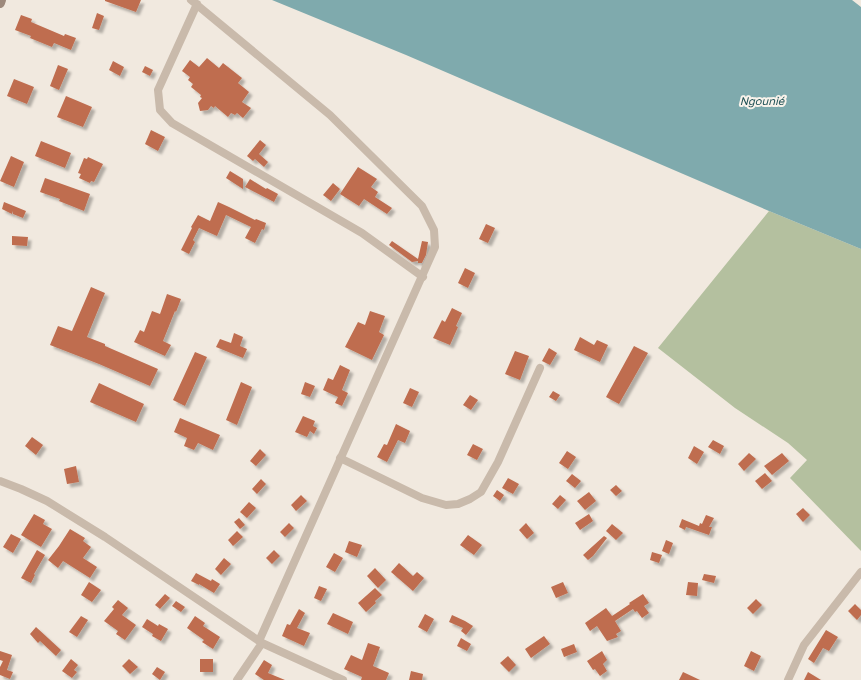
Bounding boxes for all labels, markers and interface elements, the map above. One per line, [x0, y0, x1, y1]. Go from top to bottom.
water label: Ngounié [740, 94, 786, 108]

